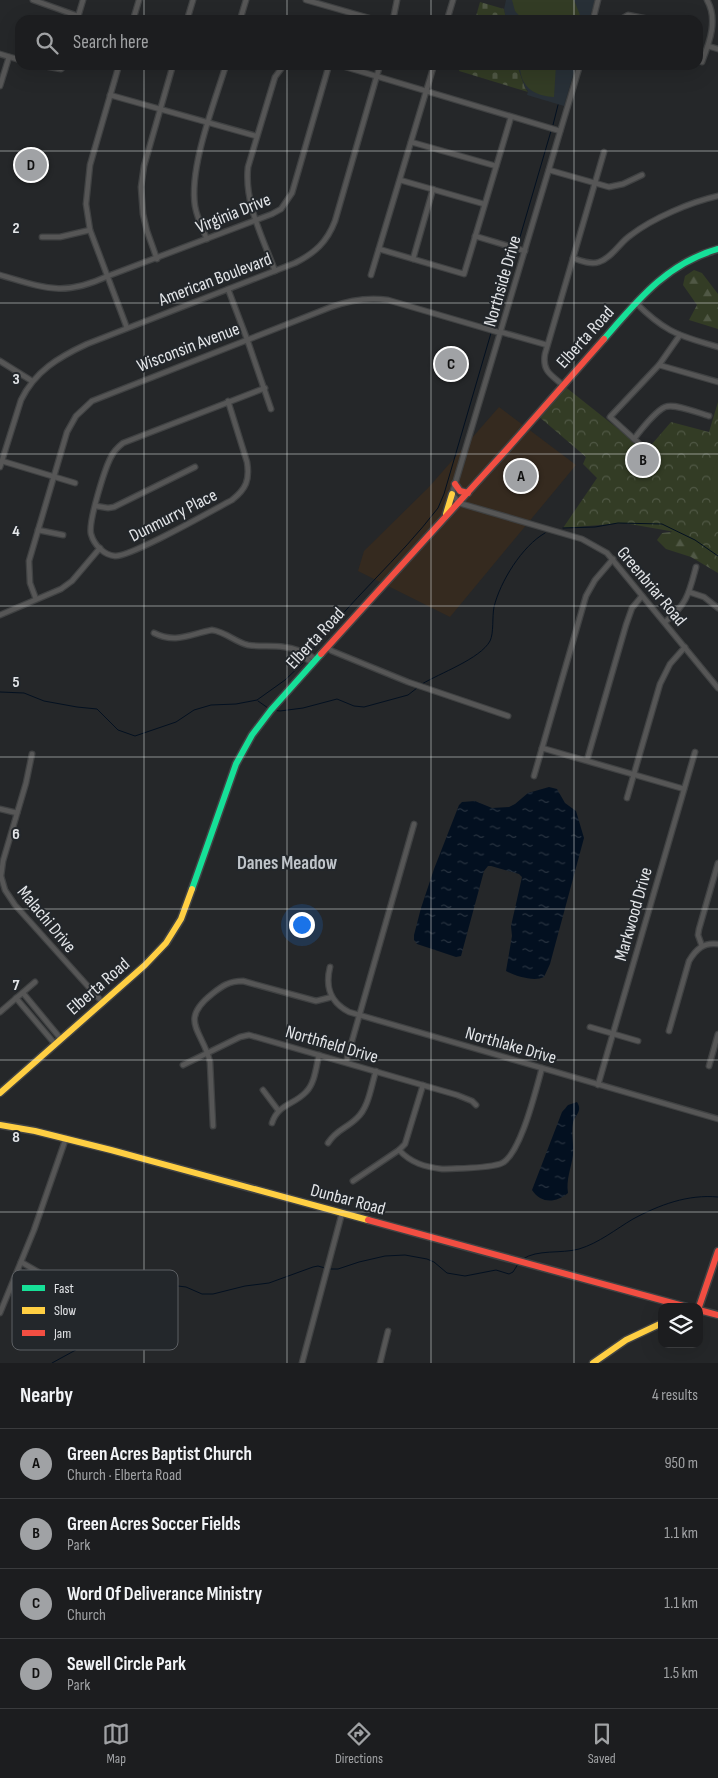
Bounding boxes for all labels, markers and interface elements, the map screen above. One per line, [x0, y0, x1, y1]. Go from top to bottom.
search box [15, 15, 703, 70]
icon: search [33, 29, 61, 57]
text: Search here [73, 31, 149, 54]
pin: D [15, 146, 47, 184]
street label: Virginia Drive [193, 189, 274, 238]
text: 2 [12, 219, 20, 238]
street label: Northside Drive [479, 233, 526, 329]
street label: American Boulevard [155, 248, 275, 311]
street label: Elberta Road [552, 302, 619, 373]
street label: Wisconsin Avenue [134, 318, 242, 377]
pin: C [435, 345, 467, 383]
text: 3 [12, 370, 20, 389]
pin: B [627, 441, 659, 479]
pin: A [505, 457, 537, 495]
street label: Dunmurry Place [126, 484, 221, 547]
text: 4 [12, 522, 20, 541]
street label: Greenbriar Road [612, 542, 691, 630]
street label: Elberta Road [282, 603, 349, 673]
text: 5 [12, 673, 20, 692]
text: 6 [12, 825, 20, 844]
district label: Danes Meadow [237, 852, 338, 875]
street label: Markwood Drive [610, 865, 657, 963]
street label: Malachi Drive [13, 882, 81, 957]
your location [289, 912, 315, 938]
street label: Elberta Road [63, 954, 134, 1019]
text: 7 [13, 976, 20, 995]
street label: Northfield Drive [283, 1021, 381, 1068]
street label: Northlake Drive [463, 1022, 559, 1068]
text: 8 [12, 1128, 20, 1147]
street label: Dunbar Road [308, 1179, 388, 1220]
legend [12, 1270, 178, 1350]
text: Fast [54, 1280, 74, 1297]
text: Slow [54, 1302, 76, 1319]
map controls [658, 1303, 703, 1348]
button: layers [658, 1303, 703, 1348]
text: Jam [53, 1325, 71, 1342]
text: Nearby [20, 1383, 73, 1408]
text: 4 results [652, 1386, 698, 1405]
text: Green Acres Baptist Church [67, 1443, 252, 1466]
text: A [32, 1454, 40, 1473]
text: 950 m [665, 1454, 698, 1473]
text: Church · Elberta Road [67, 1466, 182, 1485]
text: Green Acres Soccer Fields [67, 1513, 241, 1536]
text: B [32, 1524, 40, 1543]
text: 1.1 km [664, 1524, 698, 1543]
text: Park [67, 1536, 90, 1555]
text: Word Of Deliverance Ministry [67, 1583, 262, 1606]
text: C [32, 1594, 40, 1613]
text: 1.1 km [664, 1594, 698, 1613]
text: Church [67, 1606, 106, 1625]
text: Sewell Circle Park [67, 1653, 186, 1676]
text: D [32, 1664, 40, 1683]
text: 1.5 km [664, 1664, 698, 1683]
text: Park [67, 1676, 90, 1695]
tab: Map [102, 1720, 130, 1767]
tab: Directions [335, 1720, 383, 1767]
tab: Saved [588, 1720, 616, 1767]

